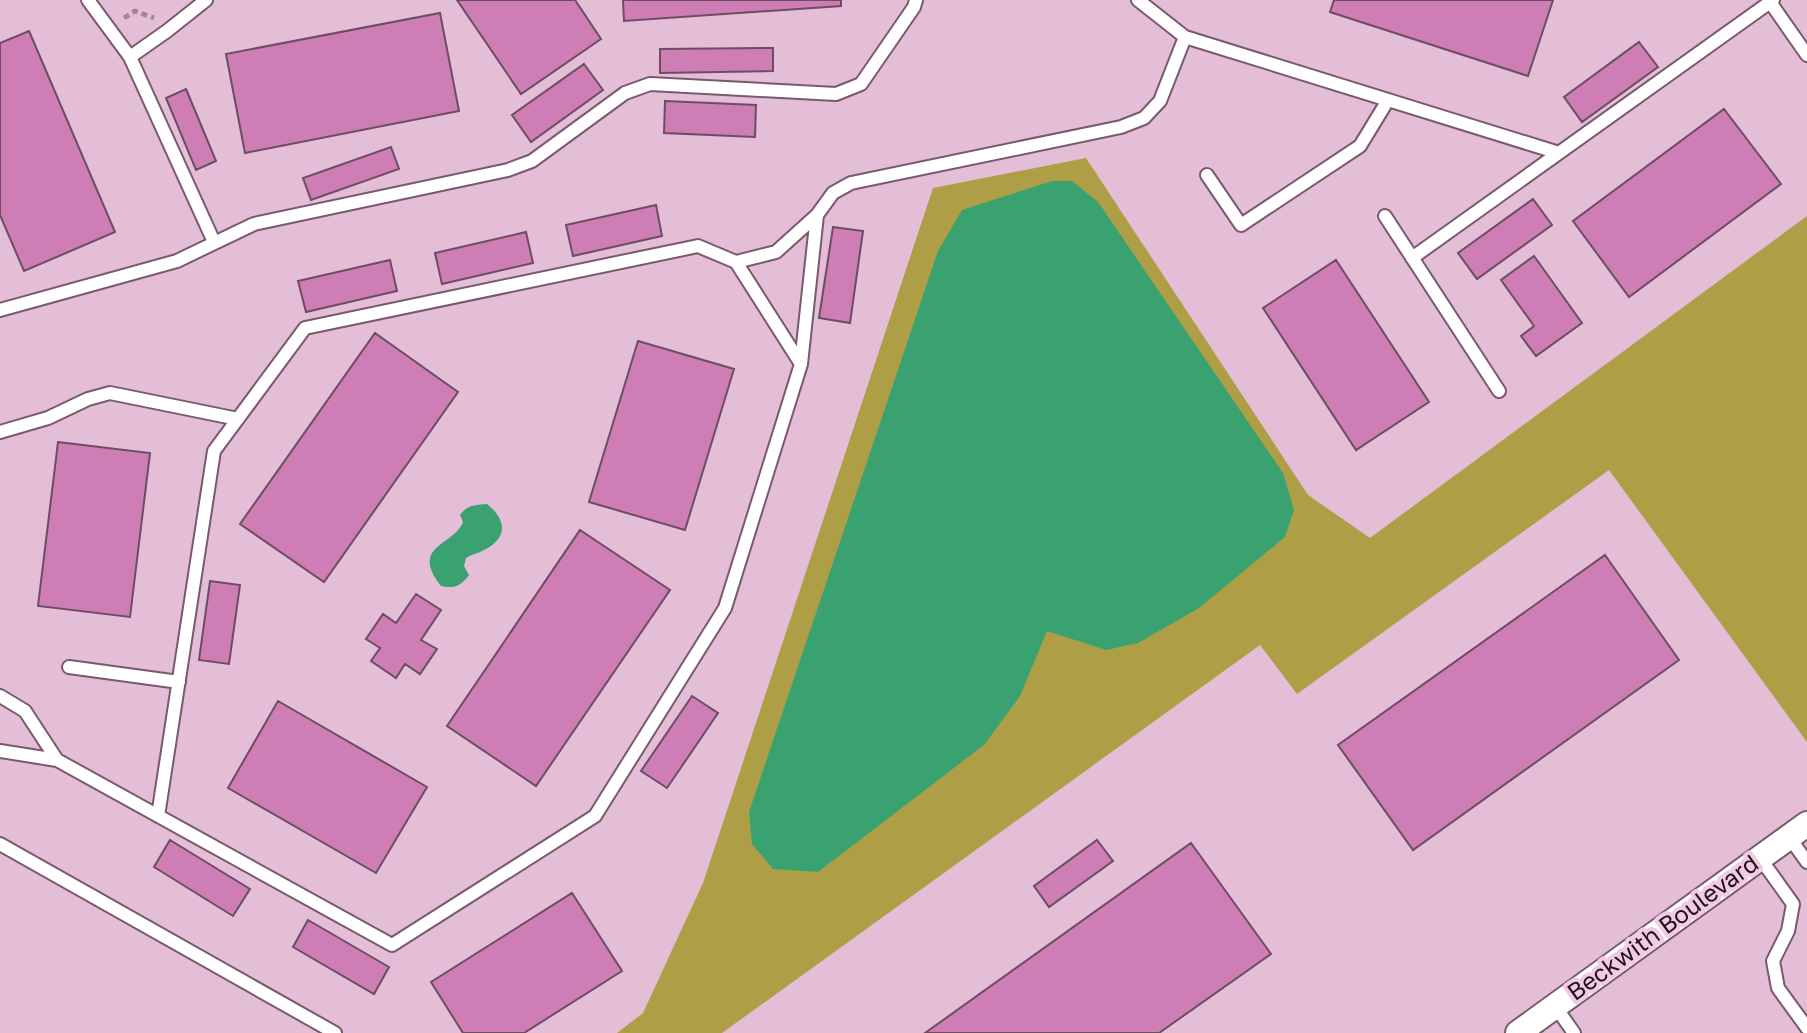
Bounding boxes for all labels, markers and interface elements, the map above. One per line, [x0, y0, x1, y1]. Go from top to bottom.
street label: Beckwith Boulevard [1561, 848, 1763, 1006]

